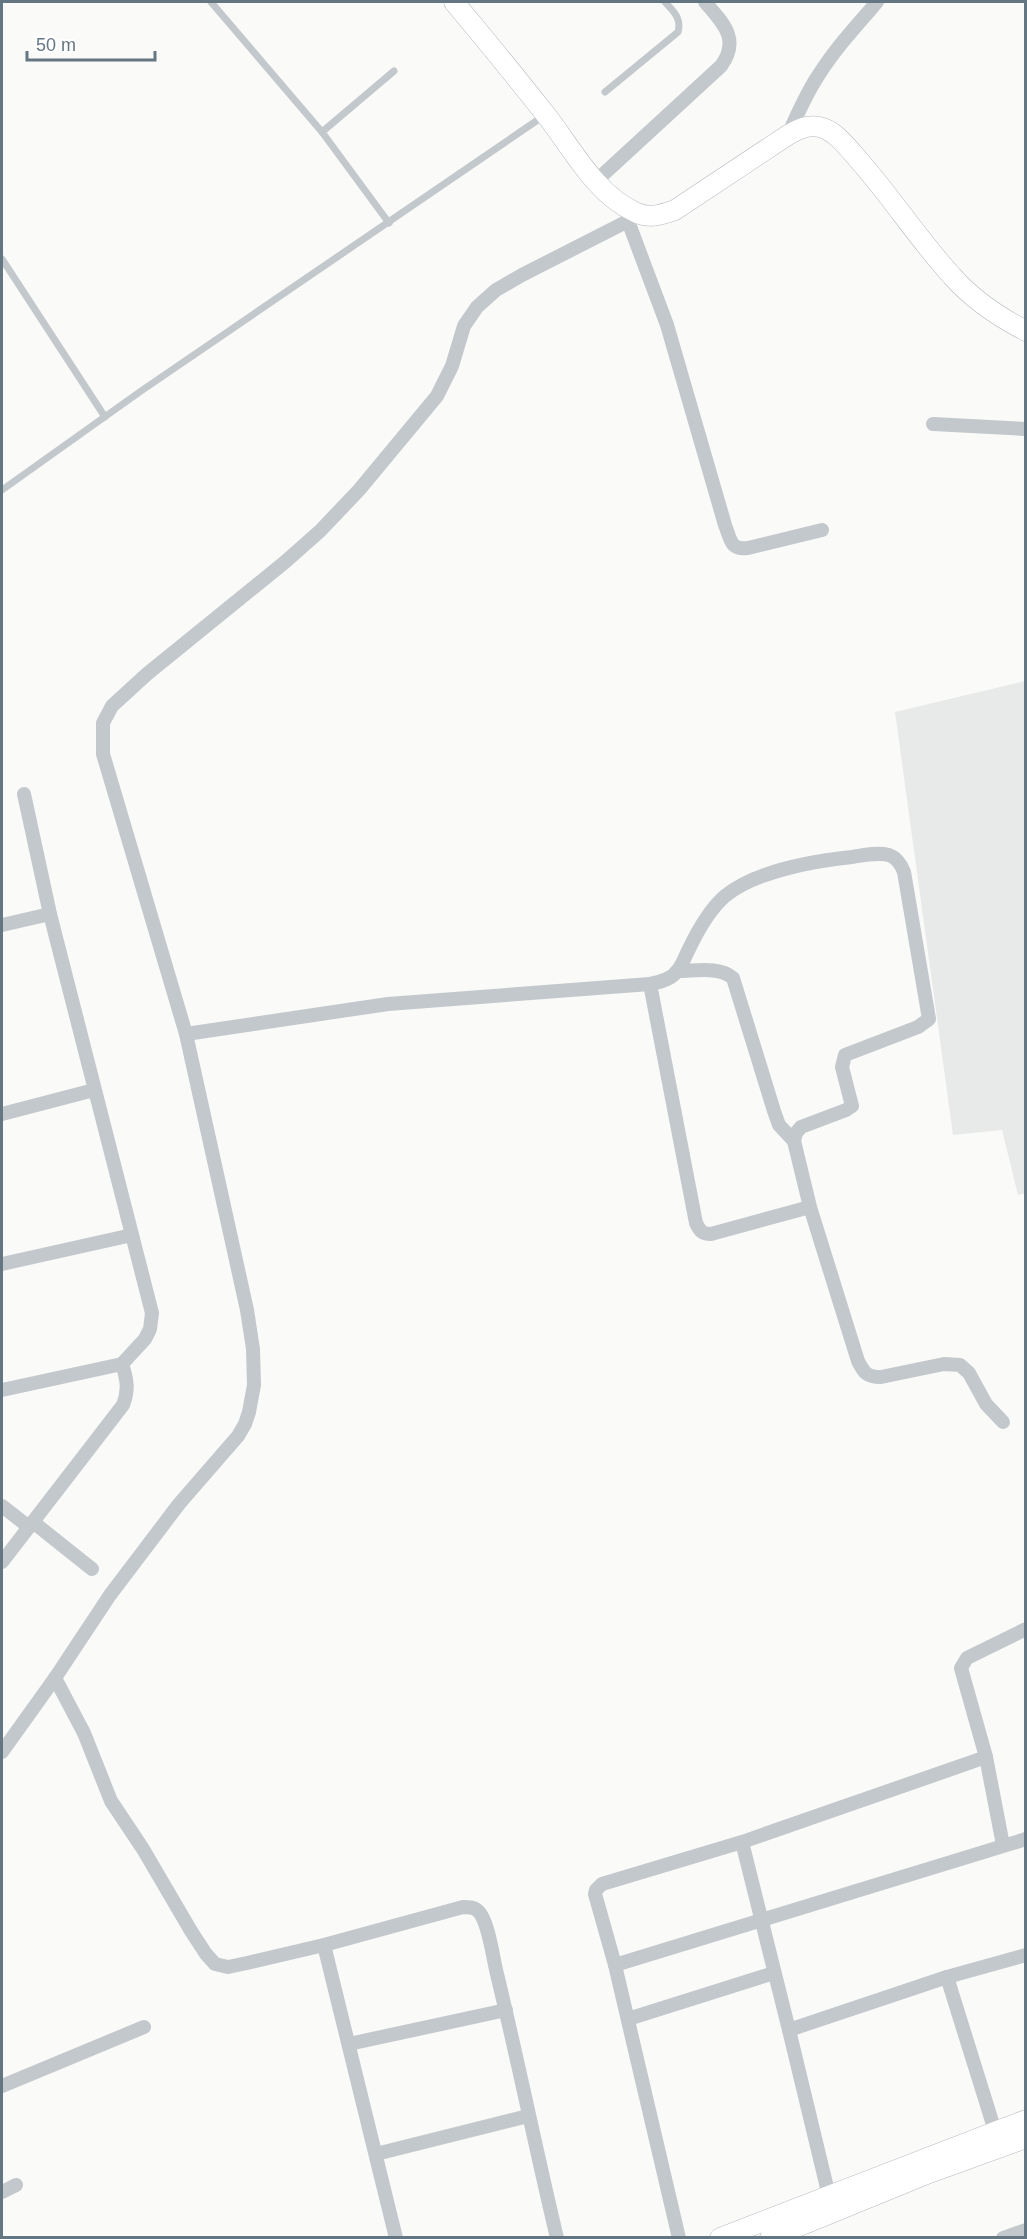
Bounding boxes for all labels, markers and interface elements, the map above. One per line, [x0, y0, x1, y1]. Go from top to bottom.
scale bar [27, 24, 154, 62]
text: 50 m [36, 35, 76, 55]

